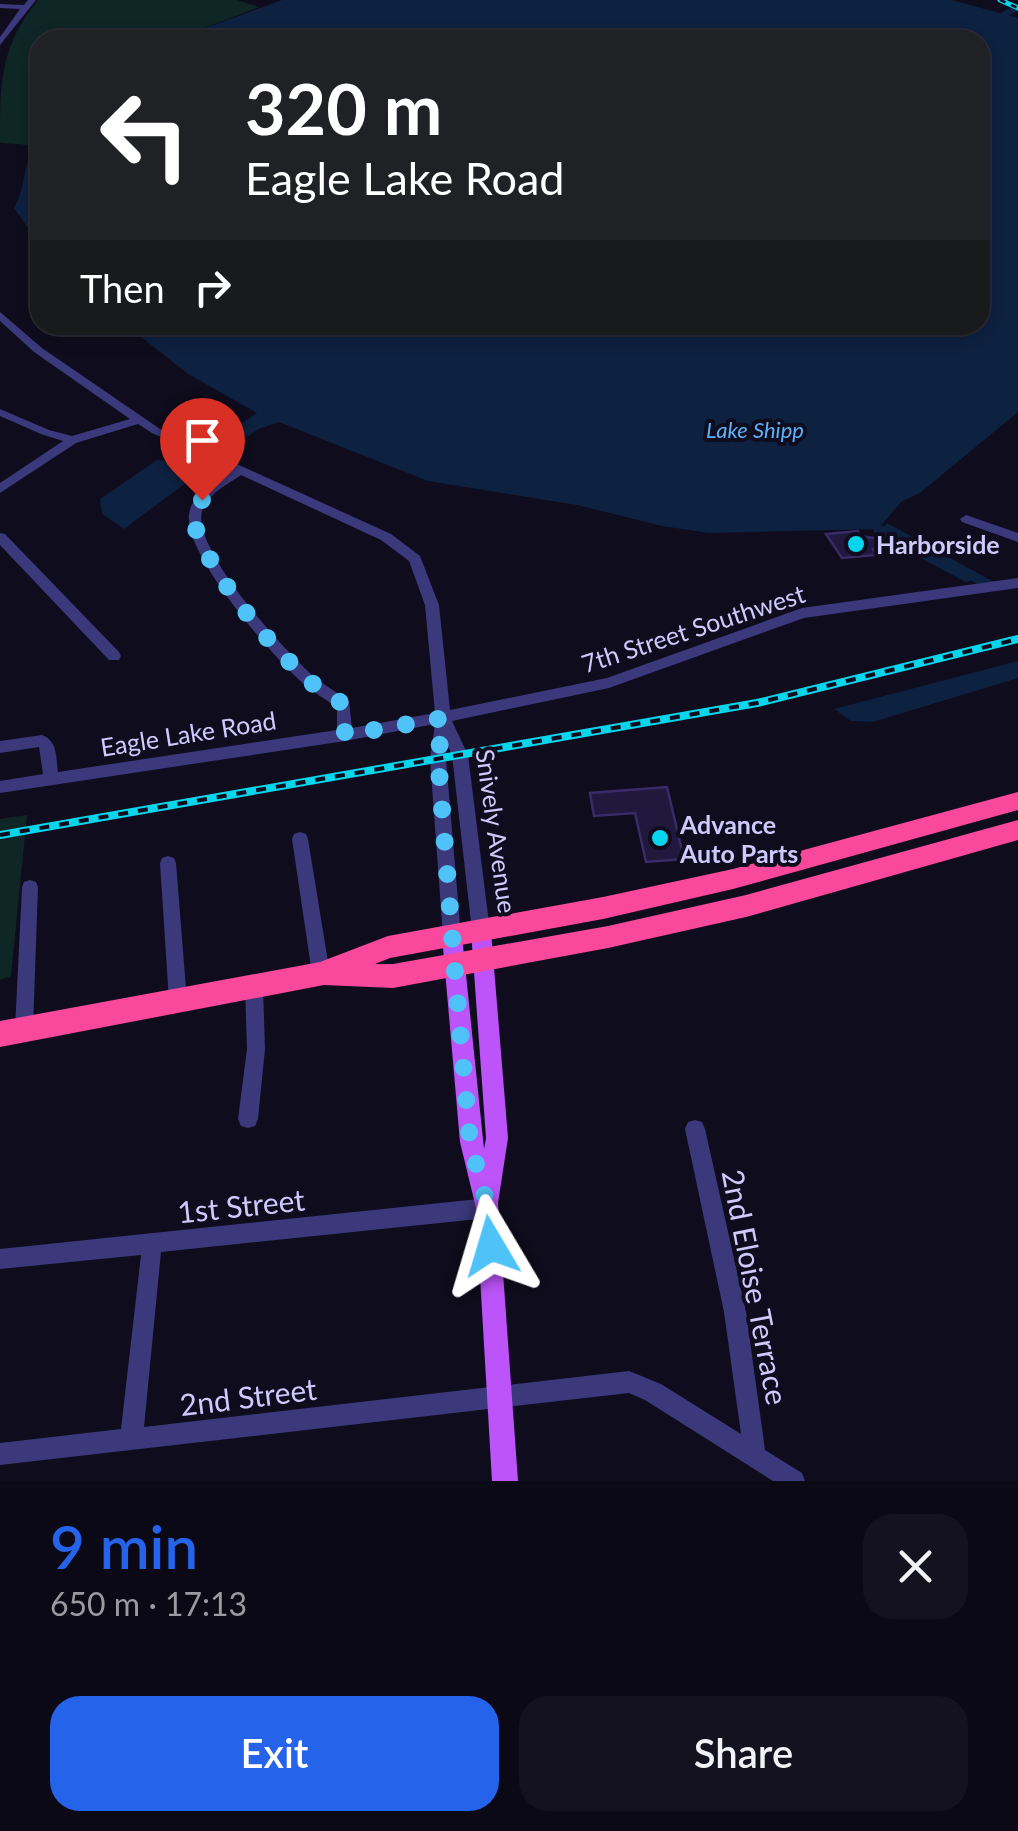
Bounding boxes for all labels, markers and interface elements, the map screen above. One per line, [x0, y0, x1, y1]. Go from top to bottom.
text: 320 m [245, 66, 442, 150]
icon: left [80, 70, 210, 200]
text: Eagle Lake Road [245, 151, 565, 205]
icon: right [185, 260, 240, 315]
text: Then [80, 265, 165, 311]
pin [160, 398, 245, 501]
icon: arrive [175, 413, 230, 468]
water label: Lake Shipp [706, 416, 804, 443]
place label: Harborside [876, 529, 1000, 559]
marker: Harborside [845, 533, 867, 555]
street label: 7th Street Southwest [578, 578, 808, 678]
street label: Eagle Lake Road [98, 704, 278, 762]
street label: Snively Avenue [471, 747, 523, 915]
place label: Advance Auto Parts [679, 809, 798, 868]
marker: Advance Auto Parts [649, 827, 671, 849]
street label: 2nd Eloise Terrace [716, 1166, 796, 1408]
street label: 1st Street [176, 1180, 307, 1230]
position arrow [439, 1194, 543, 1298]
street label: 2nd Street [178, 1370, 319, 1422]
text: 9 min [50, 1510, 198, 1582]
button: close [863, 1514, 968, 1619]
text: 650 m · 17:13 [50, 1584, 247, 1623]
button: Exit [50, 1696, 499, 1811]
button: Share [519, 1696, 968, 1811]

